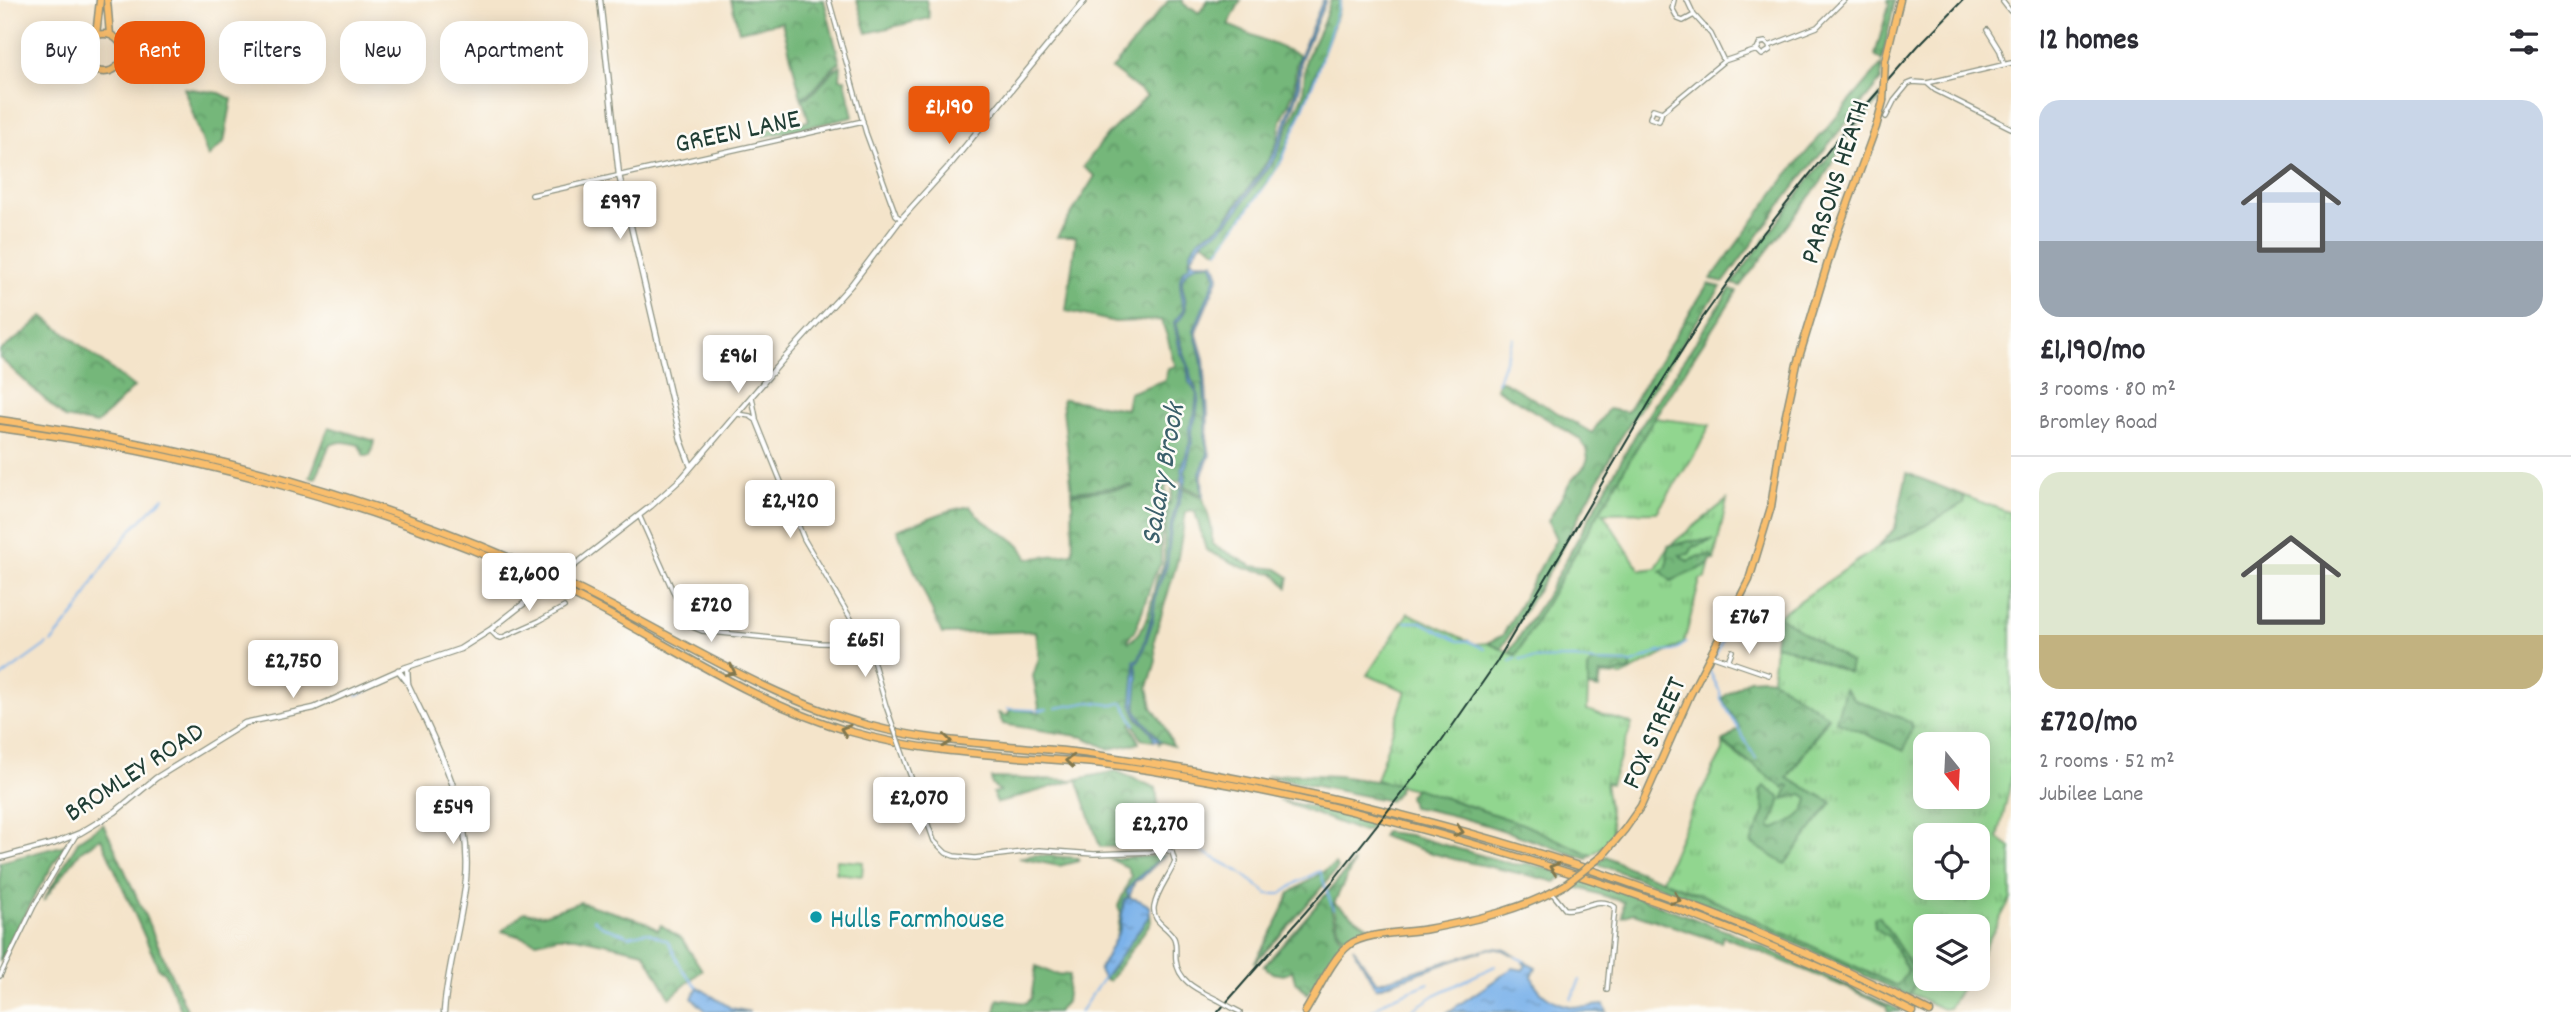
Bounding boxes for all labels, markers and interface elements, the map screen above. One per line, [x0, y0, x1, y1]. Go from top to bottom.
chip: Buy [21, 21, 100, 84]
chip: Rent [114, 21, 205, 84]
chip: Filters [219, 21, 326, 84]
chip: New [340, 21, 426, 84]
chip: Apartment [440, 21, 588, 84]
text: 12 homes [2039, 21, 2139, 64]
icon: filters [2505, 23, 2543, 61]
pin: £1,190 [892, 86, 1006, 146]
text: £1,190 [924, 92, 974, 125]
street label: PARSONS HEATH [1792, 95, 1883, 270]
street label: GREEN LANE [672, 101, 804, 167]
icon: home [2228, 145, 2354, 271]
pin: £997 [579, 182, 661, 241]
text: £997 [599, 187, 641, 220]
text: £1,190/mo [2039, 331, 2145, 374]
pin: £961 [697, 336, 779, 395]
text: £961 [719, 341, 757, 374]
text: 3 rooms · 80 m² [2039, 374, 2176, 407]
water label: Salary Brook [1132, 398, 1199, 549]
text: Bromley Road [2039, 407, 2158, 440]
pin: £2,420 [733, 480, 847, 540]
text: £2,420 [761, 486, 819, 519]
icon: home [2228, 517, 2354, 643]
pin: £2,600 [472, 554, 586, 613]
text: £2,600 [498, 559, 560, 592]
pin: £720 [670, 584, 752, 644]
text: £720 [690, 590, 732, 623]
pin: £767 [1708, 596, 1790, 656]
text: £767 [1729, 602, 1769, 635]
pin: £651 [824, 620, 906, 679]
text: £651 [846, 625, 884, 658]
pin: £2,750 [236, 640, 350, 700]
text: £2,750 [264, 646, 322, 679]
one-way arrow [724, 663, 736, 677]
street label: FOX STREET [1614, 672, 1699, 796]
text: £720/mo [2039, 703, 2137, 746]
street label: BROMLEY ROAD [58, 714, 214, 834]
one-way arrow [840, 724, 852, 738]
north arrow [1913, 732, 1990, 808]
map controls [1913, 732, 1990, 991]
one-way arrow [941, 733, 953, 748]
text: 2 rooms · 52 m² [2039, 746, 2175, 779]
one-way arrow [1064, 754, 1075, 769]
pin: £2,070 [862, 778, 976, 837]
text: Jubilee Lane [2039, 779, 2143, 812]
text: £2,070 [889, 783, 949, 816]
pin: £549 [412, 786, 494, 846]
text: £549 [432, 792, 474, 825]
pin: £2,270 [1103, 804, 1217, 863]
text: £2,270 [1131, 809, 1189, 842]
one-way arrow [1453, 822, 1465, 837]
button: locate [1913, 823, 1990, 900]
one-way arrow [1549, 862, 1561, 876]
one-way arrow [1670, 891, 1682, 905]
place label: Hulls Farmhouse [830, 902, 1005, 942]
marker: Hulls Farmhouse [808, 909, 824, 925]
button: layers [1913, 914, 1990, 991]

